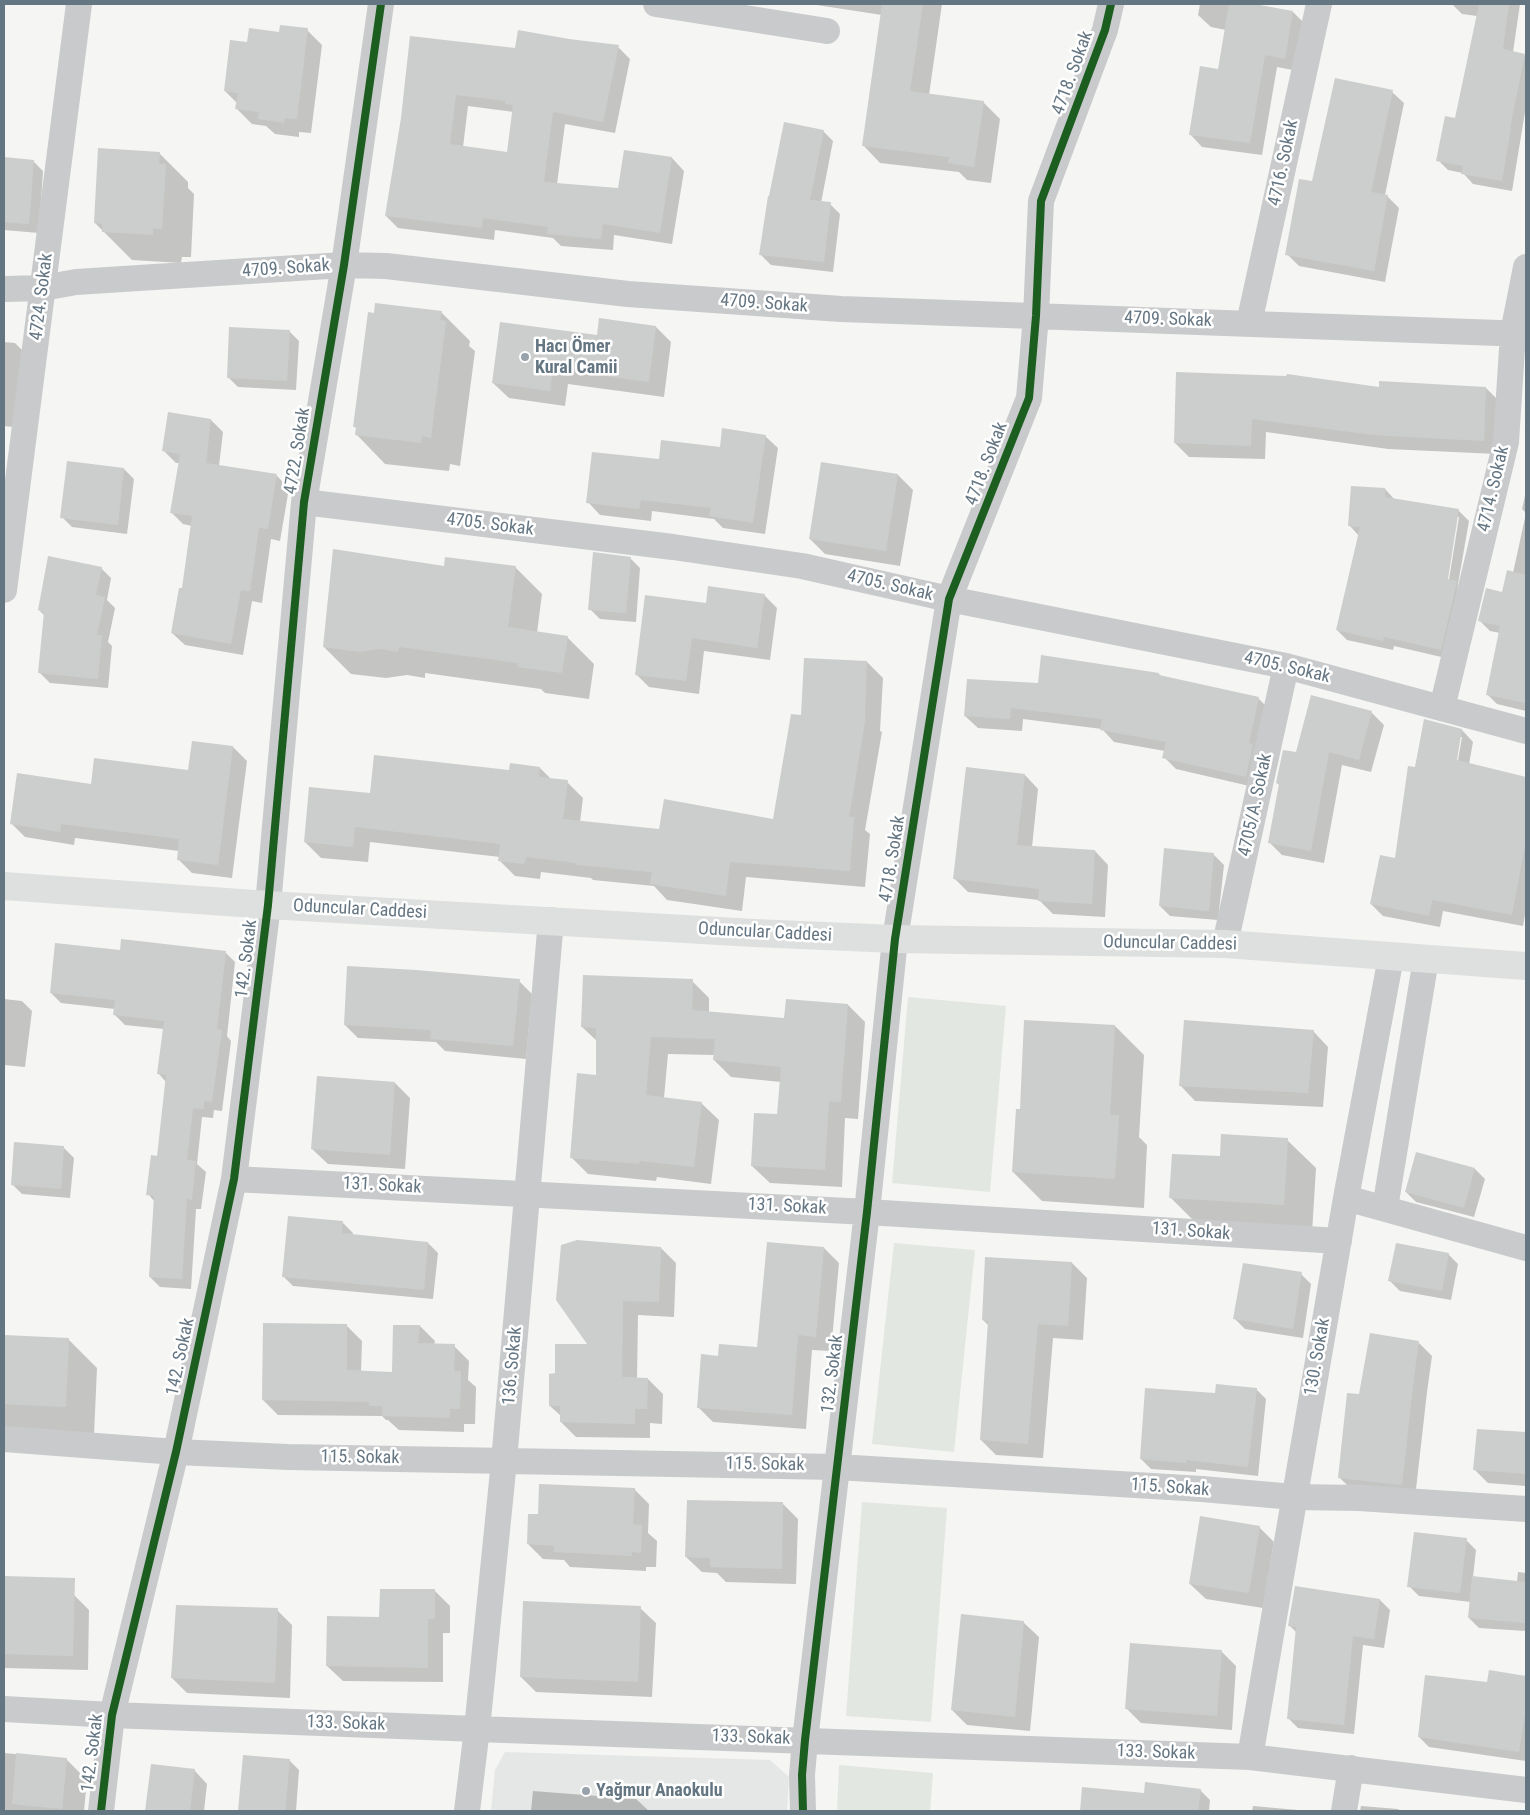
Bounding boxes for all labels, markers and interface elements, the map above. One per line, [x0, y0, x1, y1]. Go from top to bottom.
street label: 4718. Sokak [1048, 28, 1098, 118]
street label: 4716. Sokak [1264, 118, 1304, 208]
street label: 4724. Sokak [26, 252, 58, 342]
street label: 4709. Sokak [242, 255, 330, 283]
street label: 4709. Sokak [720, 290, 808, 318]
street label: 4709. Sokak [1124, 308, 1212, 332]
place label: Hacı Ömer Kural Camii [535, 336, 618, 378]
marker: Hacı Ömer Kural Camii [519, 351, 531, 363]
street label: 4722. Sokak [280, 406, 316, 496]
street label: 4718. Sokak [961, 419, 1013, 509]
street label: 4714. Sokak [1474, 444, 1514, 534]
street label: 4705. Sokak [445, 509, 535, 541]
street label: 4705. Sokak [845, 566, 935, 606]
street label: 4705. Sokak [1242, 648, 1332, 688]
street label: 4705/A. Sokak [1235, 752, 1277, 858]
street label: 4718. Sokak [875, 814, 911, 904]
street label: Oduncular Caddesi [293, 896, 427, 924]
street label: 142. Sokak [231, 919, 263, 999]
street label: Oduncular Caddesi [698, 919, 832, 947]
street label: Oduncular Caddesi [1103, 932, 1237, 956]
street label: 131. Sokak [342, 1173, 422, 1199]
street label: 131. Sokak [747, 1194, 827, 1220]
street label: 131. Sokak [1151, 1218, 1231, 1246]
street label: 142. Sokak [162, 1316, 200, 1398]
street label: 130. Sokak [1301, 1316, 1335, 1398]
street label: 136. Sokak [499, 1326, 527, 1406]
street label: 132. Sokak [817, 1334, 849, 1414]
street label: 115. Sokak [320, 1447, 400, 1469]
street label: 115. Sokak [725, 1454, 805, 1476]
street label: 115. Sokak [1130, 1474, 1210, 1502]
street label: 133. Sokak [306, 1712, 386, 1736]
street label: 142. Sokak [77, 1713, 109, 1793]
street label: 133. Sokak [711, 1726, 791, 1750]
street label: 133. Sokak [1116, 1741, 1196, 1765]
place label: Yağmur Anaokulu [596, 1780, 723, 1802]
marker: Yağmur Anaokulu [580, 1785, 592, 1797]

